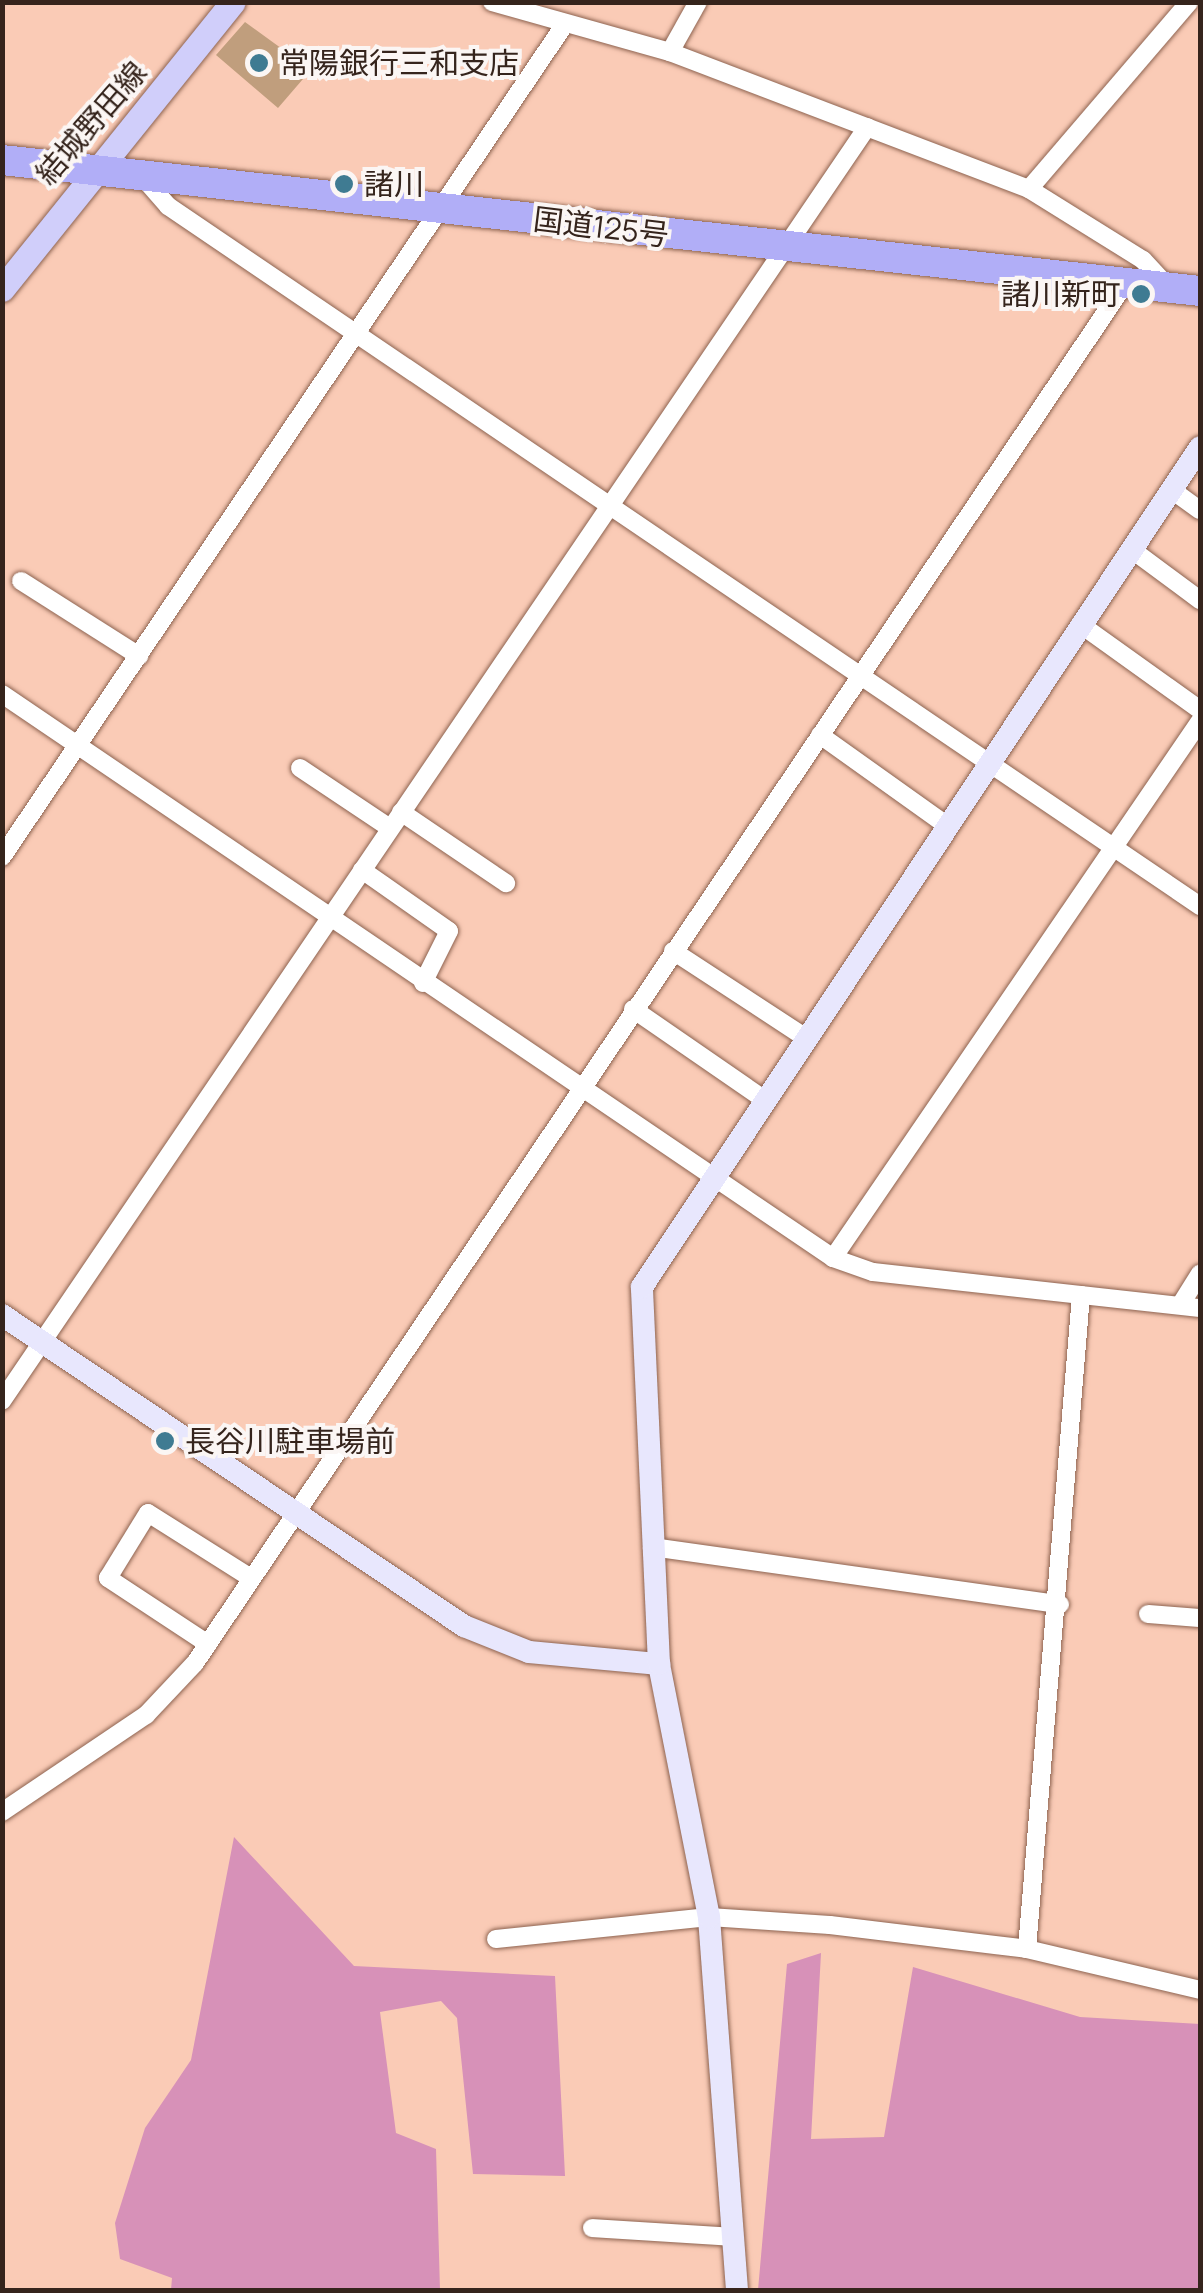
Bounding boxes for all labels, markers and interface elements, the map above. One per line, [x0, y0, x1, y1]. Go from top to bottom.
place label: 常陽銀行三和支店 [279, 45, 519, 81]
marker: 常陽銀行三和支店 [248, 52, 270, 74]
street label: 結城野田線 [28, 55, 154, 191]
place label: 諸川 [364, 166, 424, 202]
marker: 諸川 [333, 173, 355, 195]
street label: 国道125号 [531, 201, 671, 253]
place label: 諸川新町 [1001, 276, 1121, 312]
marker: 諸川新町 [1130, 283, 1152, 305]
place label: 長谷川駐車場前 [185, 1423, 395, 1459]
marker: 長谷川駐車場前 [154, 1430, 176, 1452]

